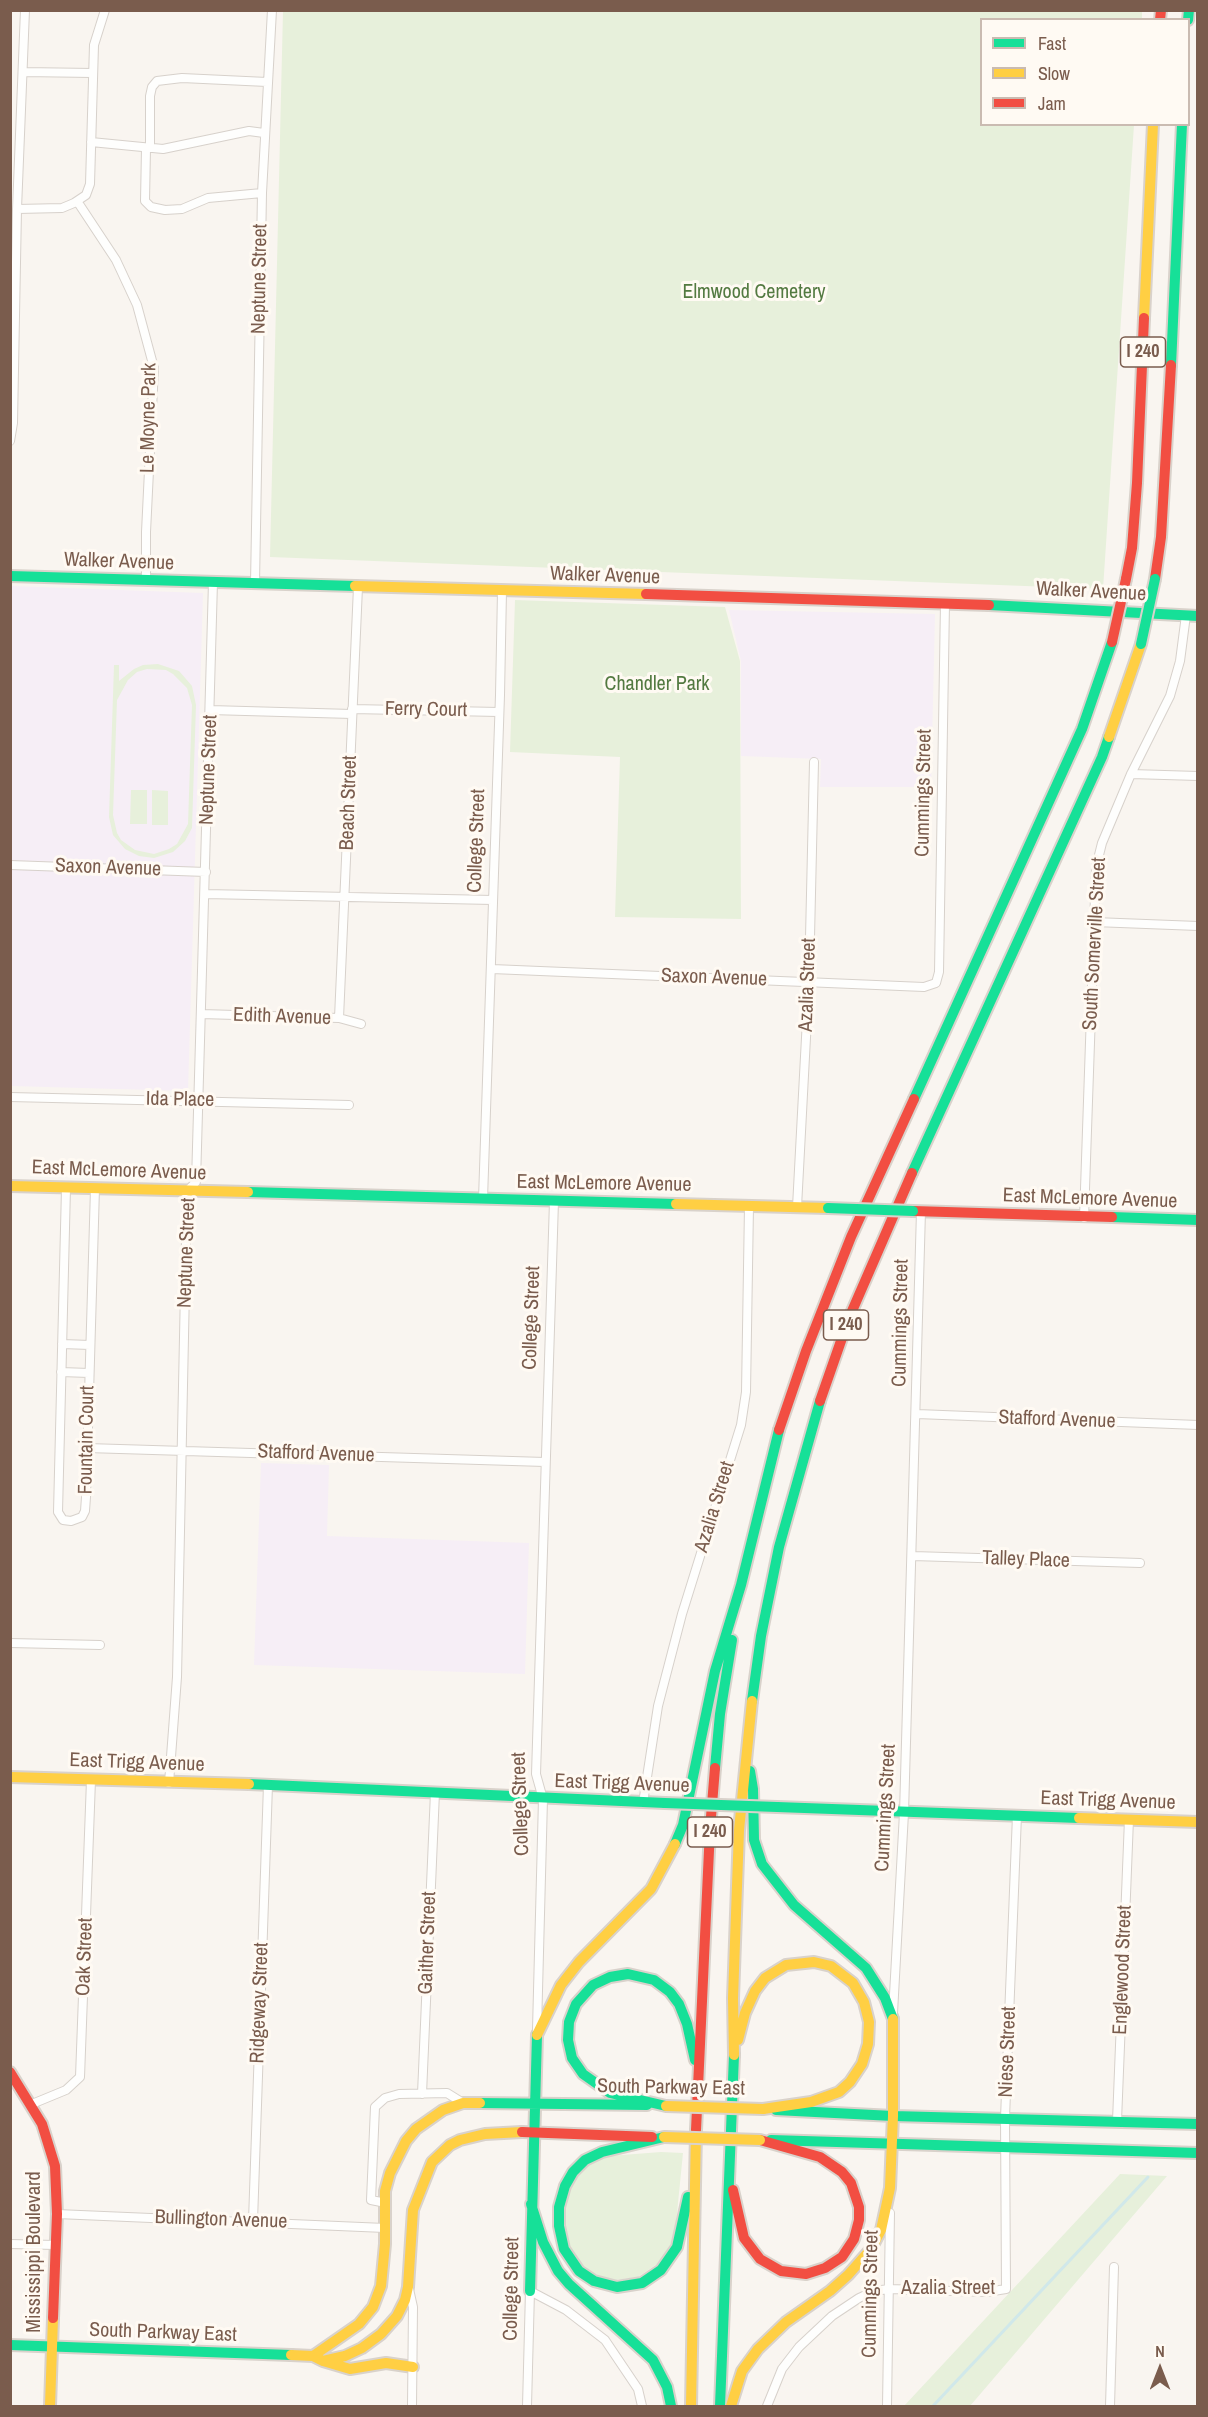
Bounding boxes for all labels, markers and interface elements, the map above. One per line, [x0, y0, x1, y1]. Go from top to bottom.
legend [980, 18, 1190, 126]
text: Fast [1038, 31, 1066, 56]
text: Slow [1038, 61, 1070, 86]
text: Jam [1038, 91, 1066, 116]
street label: Neptune Street [247, 224, 273, 334]
park label: Elmwood Cemetery [682, 281, 826, 305]
road number: I 240 [1120, 337, 1166, 367]
street label: Le Moyne Park [136, 363, 162, 473]
street label: Walker Avenue [63, 548, 175, 576]
street label: Walker Avenue [549, 562, 661, 590]
street label: Walker Avenue [1035, 577, 1147, 607]
park label: Chandler Park [605, 673, 709, 697]
street label: Ferry Court [385, 697, 467, 723]
street label: Neptune Street [195, 714, 223, 826]
street label: Cummings Street [911, 729, 937, 857]
street label: Beach Street [335, 755, 363, 851]
street label: College Street [463, 789, 491, 893]
street label: Saxon Avenue [54, 854, 162, 882]
street label: South Somerville Street [1078, 857, 1112, 1031]
street label: Azalia Street [794, 938, 822, 1032]
street label: Saxon Avenue [660, 964, 768, 992]
street label: Edith Avenue [233, 1003, 331, 1031]
street label: Ida Place [146, 1087, 214, 1113]
street label: East McLemore Avenue [31, 1156, 207, 1186]
street label: East McLemore Avenue [516, 1170, 692, 1198]
street label: East McLemore Avenue [1002, 1184, 1178, 1214]
street label: Neptune Street [173, 1197, 201, 1309]
street label: Cummings Street [888, 1259, 914, 1387]
street label: College Street [518, 1266, 546, 1370]
road number: I 240 [824, 1310, 868, 1340]
street label: Fountain Court [74, 1385, 100, 1495]
street label: Stafford Avenue [998, 1406, 1116, 1434]
street label: Stafford Avenue [257, 1440, 375, 1468]
street label: Azalia Street [690, 1459, 740, 1555]
street label: Talley Place [982, 1546, 1070, 1574]
street label: Cummings Street [871, 1744, 901, 1872]
street label: East Trigg Avenue [69, 1749, 205, 1777]
street label: College Street [507, 1752, 535, 1856]
street label: East Trigg Avenue [554, 1770, 690, 1798]
street label: East Trigg Avenue [1040, 1787, 1176, 1815]
road number: I 240 [688, 1817, 732, 1847]
street label: Gaither Street [414, 1891, 442, 1995]
street label: Englewood Street [1109, 1905, 1137, 2035]
street label: Oak Street [72, 1917, 98, 1997]
street label: Ridgeway Street [246, 1942, 274, 2064]
street label: Niese Street [994, 2006, 1022, 2098]
street label: South Parkway East [597, 2075, 745, 2101]
street label: Mississippi Boulevard [23, 2171, 47, 2333]
street label: Bullington Avenue [154, 2206, 288, 2234]
street label: Cummings Street [858, 2230, 884, 2358]
street label: College Street [499, 2237, 525, 2341]
street label: Azalia Street [901, 2277, 995, 2301]
street label: South Parkway East [89, 2318, 237, 2348]
north arrow [1130, 2339, 1190, 2399]
text: N [1155, 2340, 1165, 2362]

